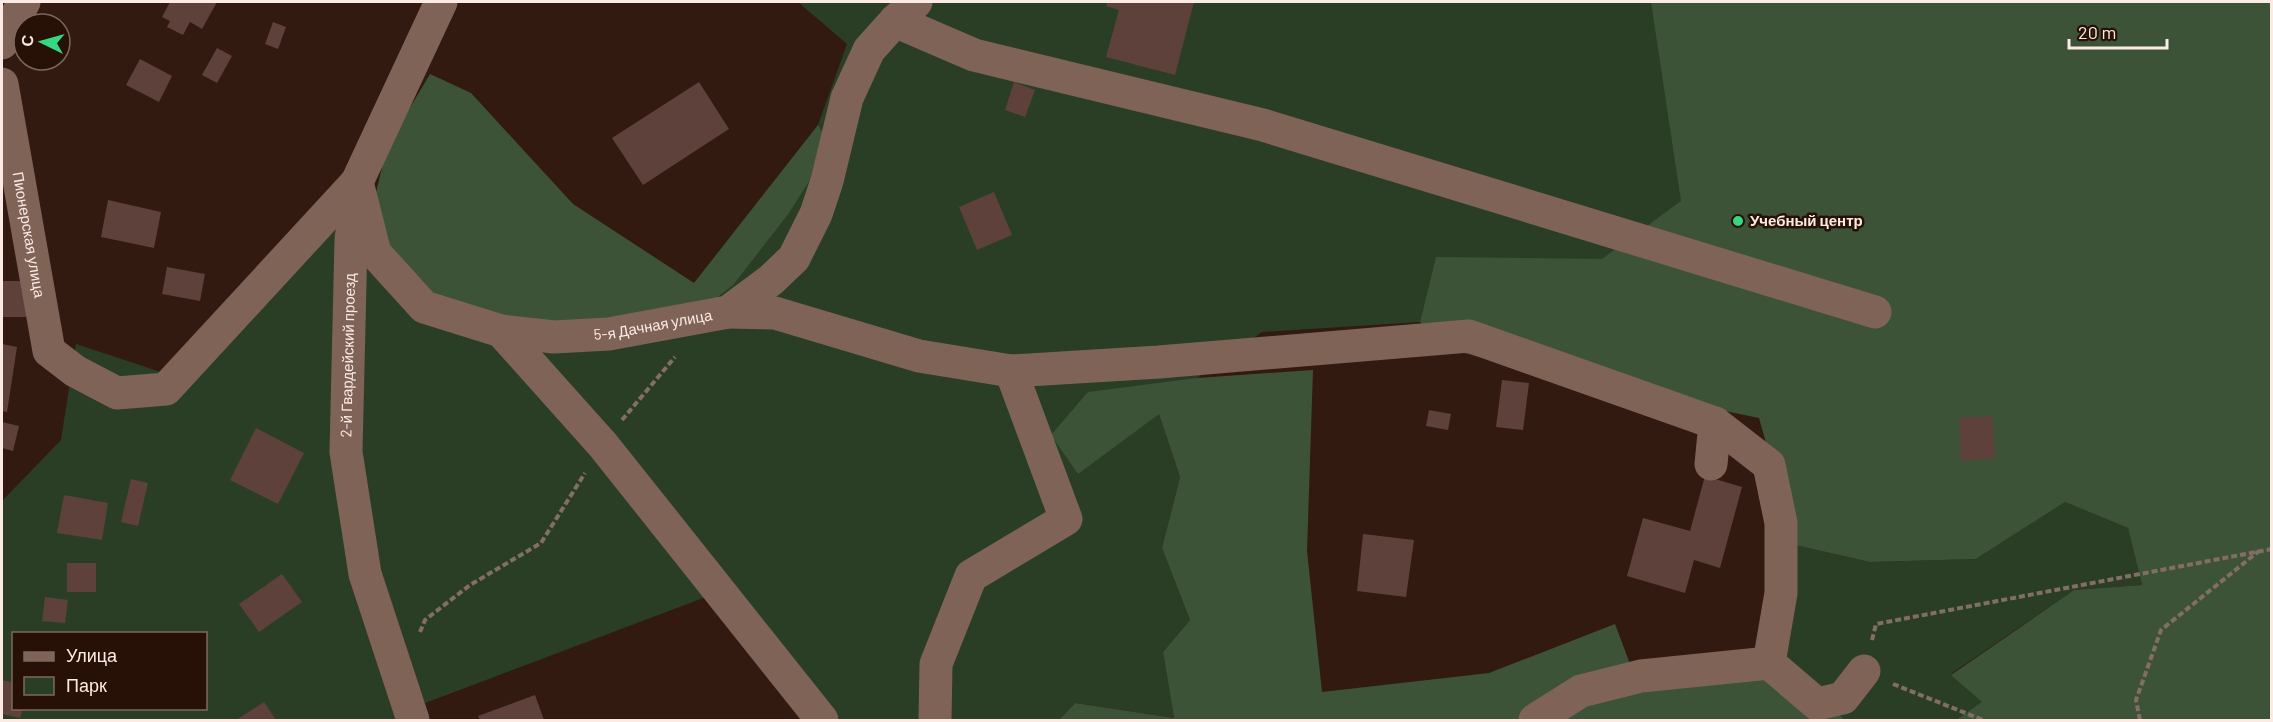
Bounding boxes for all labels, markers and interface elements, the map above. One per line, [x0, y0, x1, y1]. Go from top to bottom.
north arrow [12, 12, 72, 72]
scale bar [2069, 12, 2166, 50]
text: 20 m [2078, 21, 2116, 43]
text: С [17, 34, 37, 47]
street label: Пионерская улица [10, 170, 50, 300]
place label: Учебный центр [1750, 211, 1863, 229]
marker: Учебный центр [1731, 214, 1745, 228]
street label: 2-й Гвардейский проезд [336, 273, 358, 438]
street label: 5-я Дачная улица [593, 305, 714, 343]
legend [12, 632, 207, 710]
text: Улица [66, 644, 118, 666]
text: Парк [66, 674, 107, 696]

